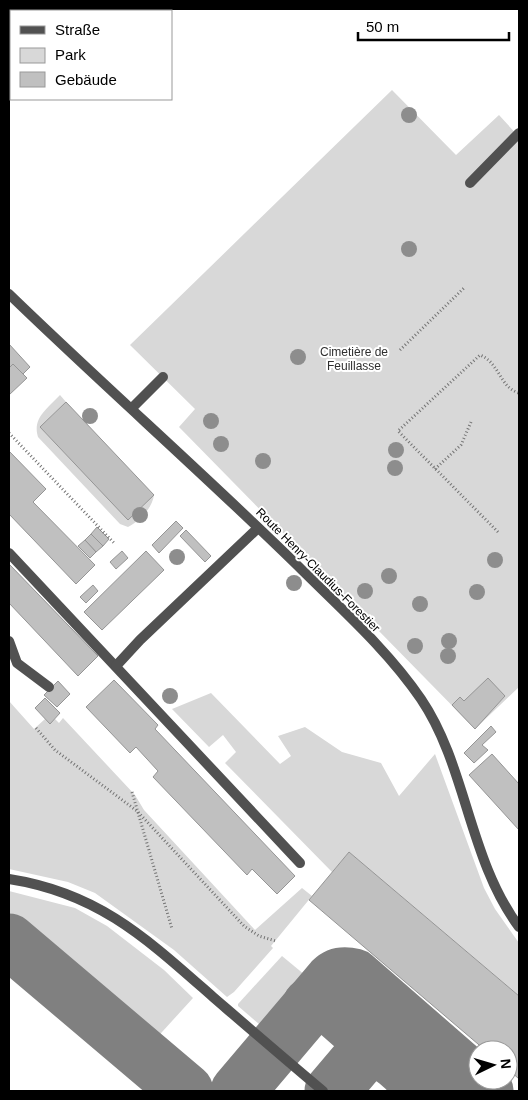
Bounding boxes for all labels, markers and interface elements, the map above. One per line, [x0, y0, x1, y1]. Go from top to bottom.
legend [10, 10, 172, 100]
scale bar [358, 10, 509, 42]
text: 50 m [366, 18, 399, 35]
text: Straße [55, 21, 100, 38]
text: Park [55, 46, 86, 63]
text: Gebäude [55, 71, 117, 88]
park label: Cimetière de Feuillasse [320, 345, 388, 373]
street label: Route Henry-Claudius-Forestier [253, 505, 383, 635]
north arrow [468, 1040, 518, 1090]
text: N [498, 1058, 514, 1070]

